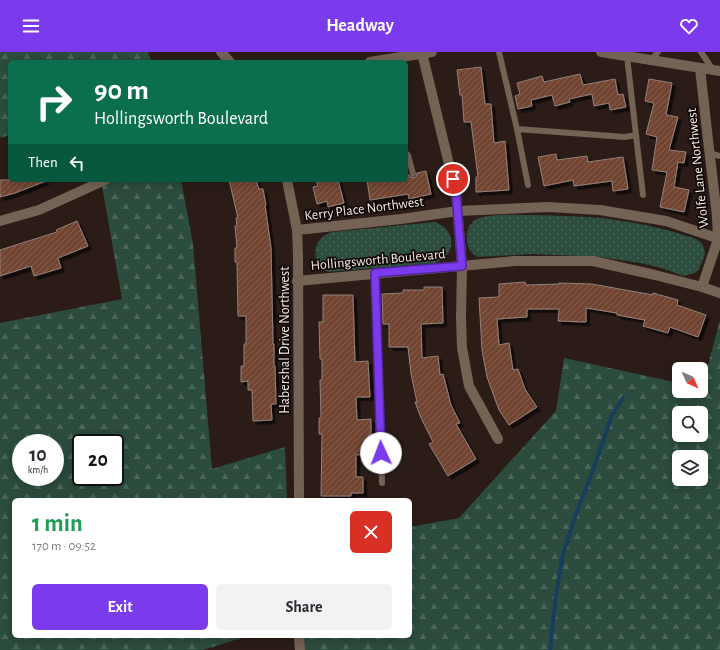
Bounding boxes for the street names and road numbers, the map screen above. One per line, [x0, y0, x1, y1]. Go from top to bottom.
street label: Wolfe Lane Northwest [685, 107, 711, 229]
street label: Kerry Place Northwest [304, 195, 425, 223]
street label: Hollingsworth Boulevard [310, 247, 446, 273]
street label: Habershal Drive Northwest [278, 266, 292, 414]

